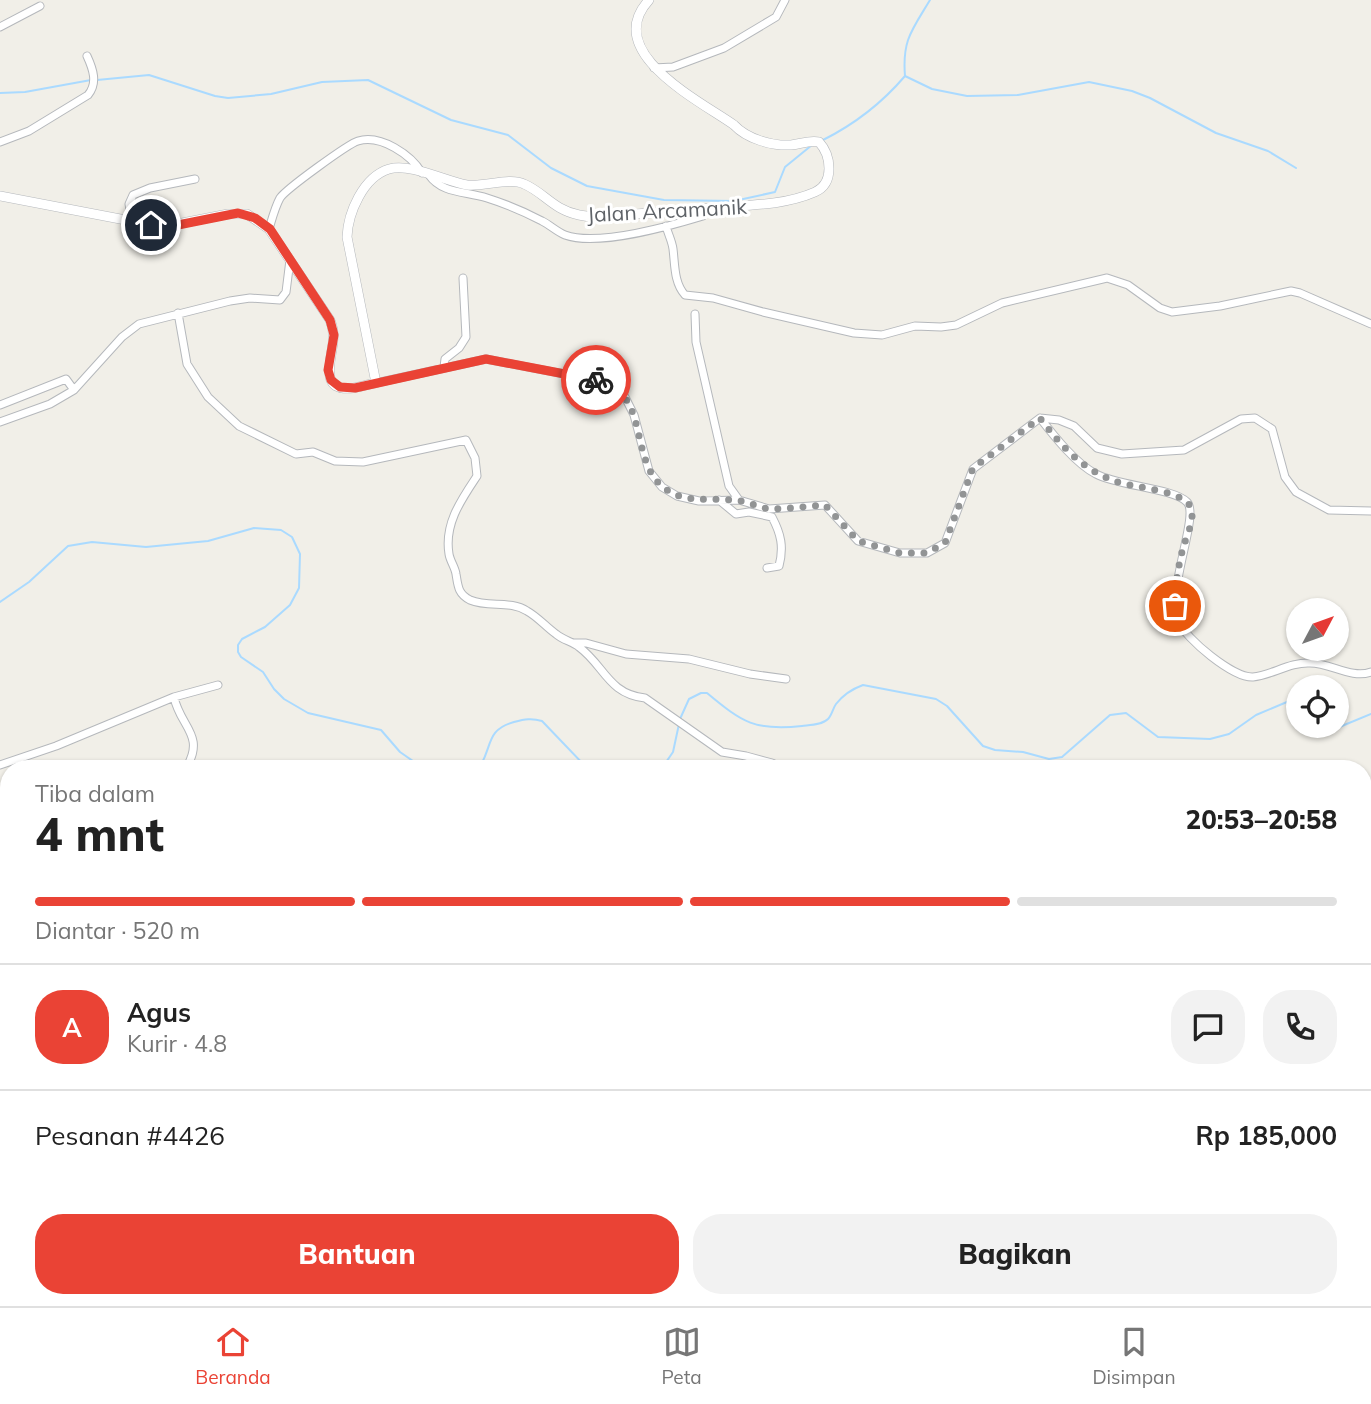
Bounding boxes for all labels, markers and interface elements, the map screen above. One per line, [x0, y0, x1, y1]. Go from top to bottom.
street label: Jalan Arcamanik [586, 193, 748, 227]
pin [121, 195, 181, 255]
icon: home [132, 206, 170, 244]
courier [561, 345, 631, 415]
icon: bike [577, 361, 615, 399]
pin [1145, 576, 1205, 636]
icon: bag [1156, 587, 1194, 625]
north arrow [1286, 598, 1349, 662]
map controls [1286, 598, 1349, 738]
button: locate [1286, 675, 1349, 738]
text: Tiba dalam [35, 779, 155, 808]
text: 20:53–20:58 [1186, 803, 1337, 836]
text: 4 mnt [35, 805, 164, 863]
text: Diantar · 520 m [35, 916, 200, 945]
button: chat [1171, 990, 1245, 1064]
button: phone [1263, 990, 1337, 1064]
text: Agus [127, 996, 191, 1029]
text: A [62, 1011, 82, 1044]
text: Kurir · 4.8 [127, 1029, 227, 1058]
text: Pesanan #4426 [35, 1119, 225, 1152]
text: Rp 185,000 [1195, 1119, 1337, 1152]
button: Bantuan [35, 1214, 679, 1294]
button: Bagikan [693, 1214, 1337, 1294]
tab: Beranda [195, 1323, 271, 1389]
tab: Peta [661, 1323, 702, 1389]
tab: Disimpan [1092, 1323, 1176, 1389]

